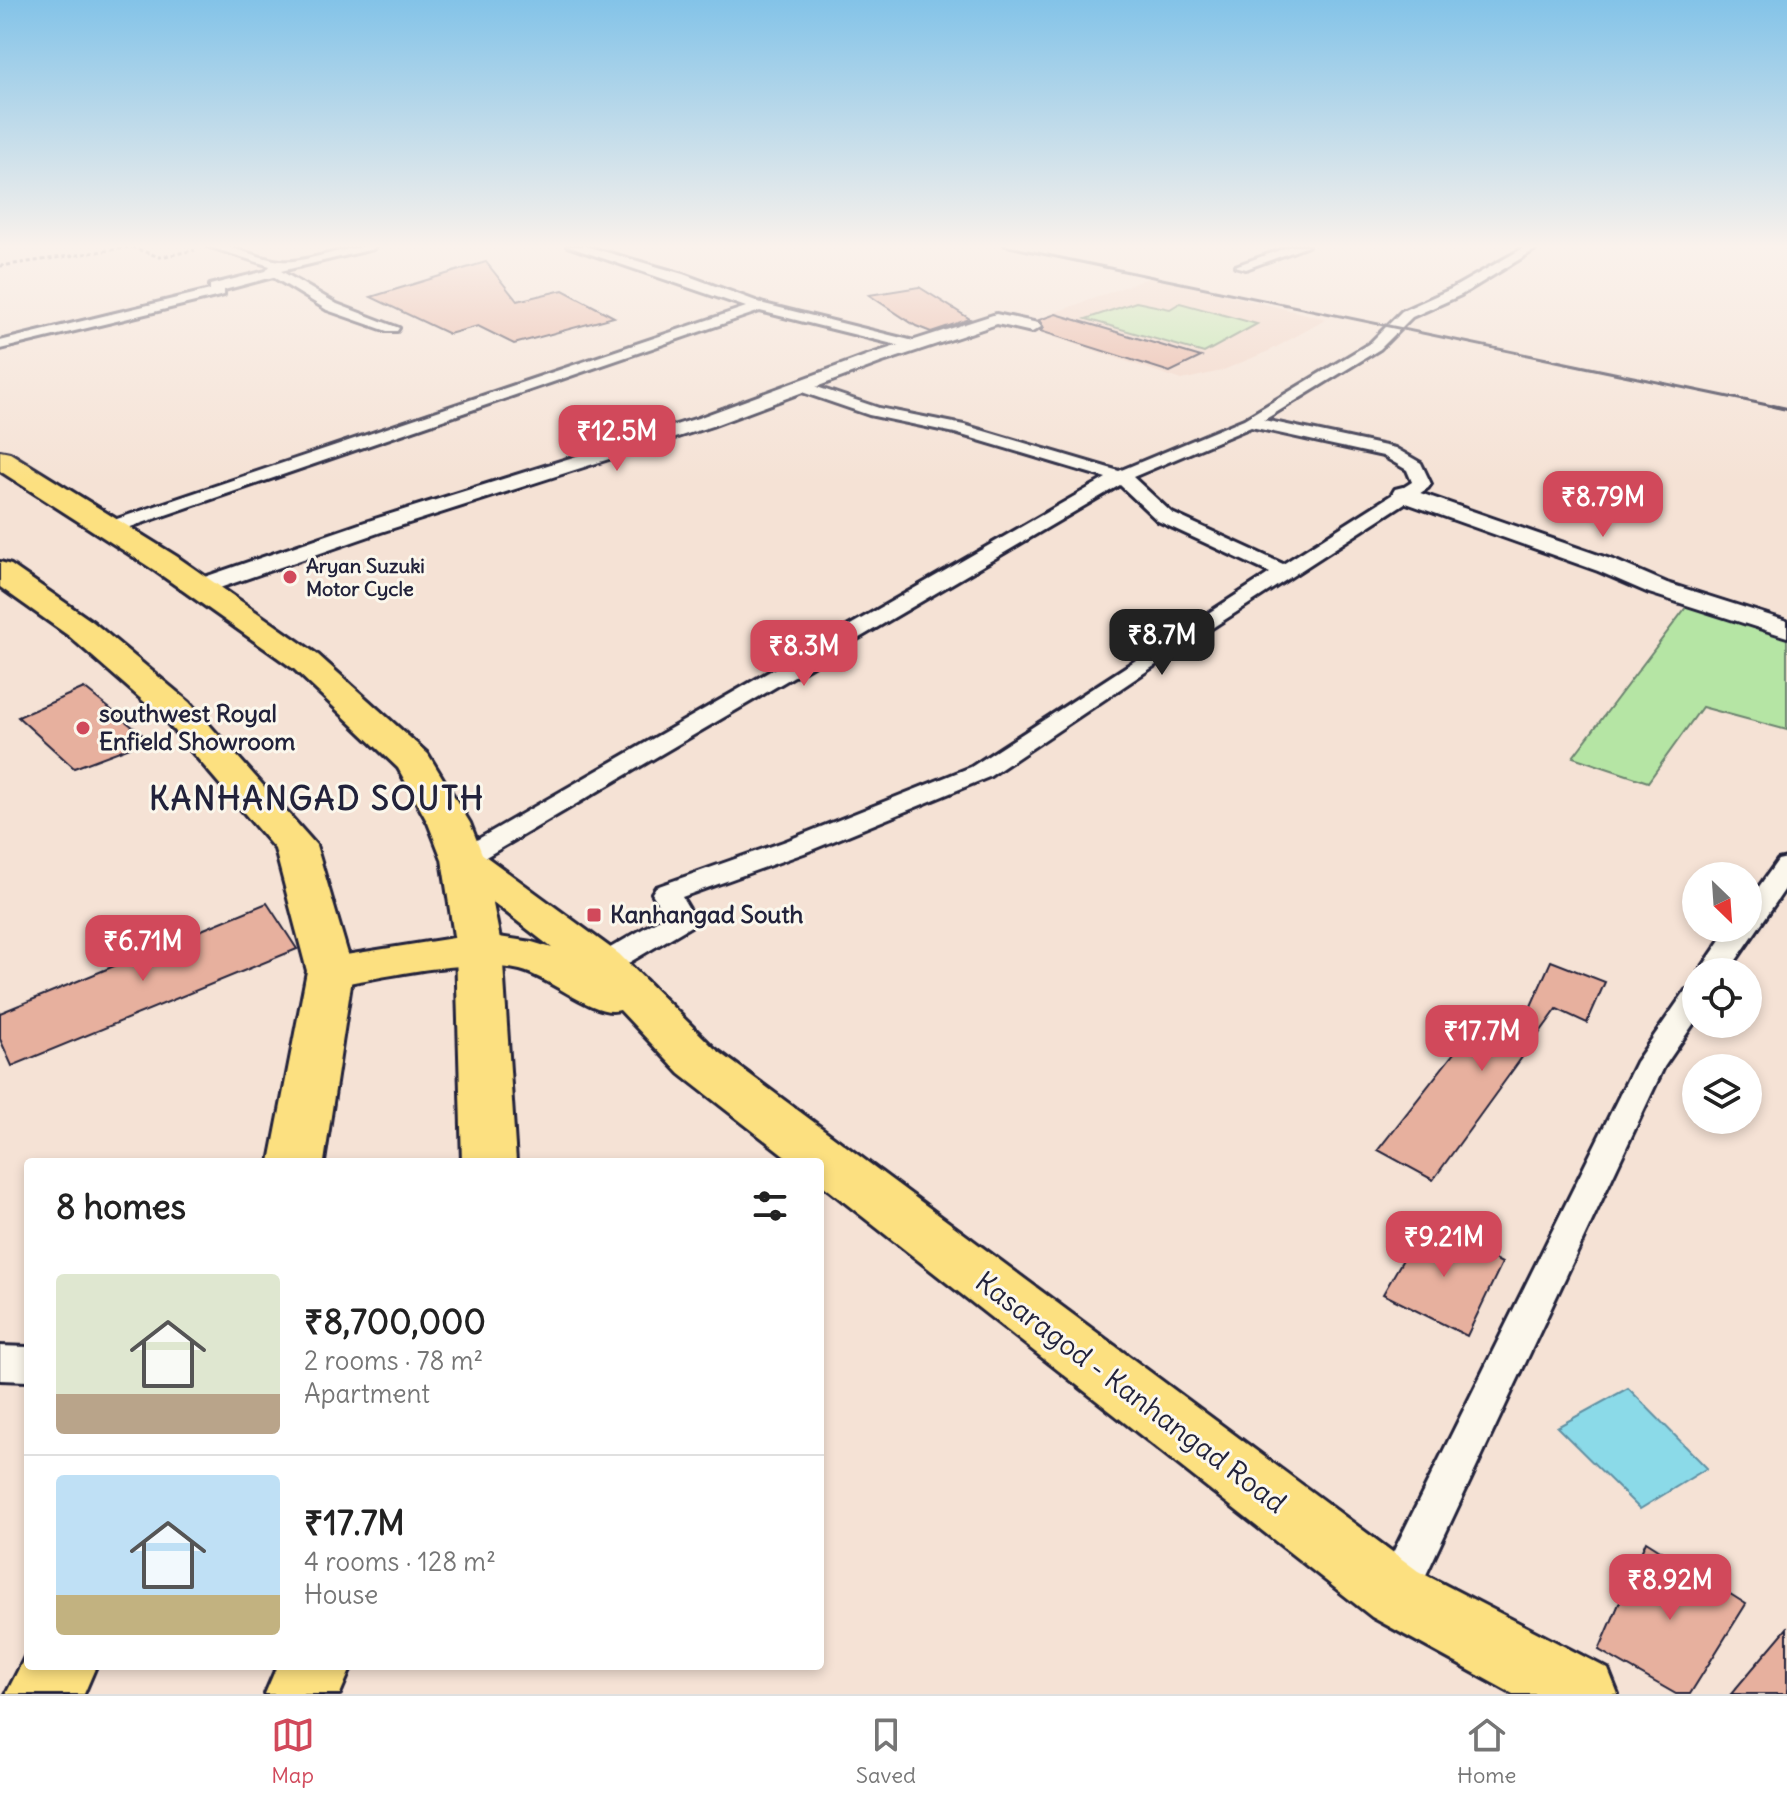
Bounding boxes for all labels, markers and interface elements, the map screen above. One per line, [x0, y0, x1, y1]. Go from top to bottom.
pin: ₹12.5M [552, 405, 682, 473]
text: ₹12.5M [577, 414, 657, 447]
pin: ₹8.79M [1538, 471, 1668, 539]
text: ₹8.79M [1561, 480, 1645, 513]
place label: Aryan Suzuki Motor Cycle [306, 553, 425, 601]
marker: Aryan Suzuki Motor Cycle [281, 568, 299, 586]
pin: ₹8.7M [1106, 609, 1218, 677]
text: ₹8.7M [1127, 618, 1197, 651]
pin: ₹8.3M [748, 620, 860, 688]
text: ₹8.3M [768, 629, 840, 662]
place label: southwest Royal Enfield Showroom [99, 698, 295, 756]
marker: southwest Royal Enfield Showroom [74, 719, 92, 737]
district label: KANHANGAD SOUTH [149, 778, 485, 819]
north arrow [1682, 862, 1762, 942]
map controls [1682, 862, 1762, 1134]
place label: Kanhangad South [610, 899, 803, 929]
marker: Kanhangad South [585, 906, 603, 924]
pin: ₹6.71M [78, 915, 208, 983]
text: ₹6.71M [103, 924, 183, 957]
button: locate [1682, 958, 1762, 1038]
pin: ₹17.7M [1417, 1005, 1547, 1073]
text: ₹17.7M [1443, 1014, 1521, 1047]
button: layers [1682, 1054, 1762, 1134]
icon: filters [748, 1184, 792, 1228]
text: 8 homes [56, 1185, 186, 1228]
pin: ₹9.21M [1379, 1211, 1509, 1279]
text: ₹9.21M [1404, 1220, 1484, 1253]
street label: Kasaragod - Kanhangad Road [968, 1263, 1294, 1521]
text: ₹8,700,000 [304, 1300, 486, 1343]
icon: home [120, 1306, 216, 1402]
text: 2 rooms · 78 m² [304, 1344, 483, 1377]
text: Apartment [304, 1377, 430, 1410]
text: ₹17.7M [304, 1501, 405, 1544]
icon: home [120, 1507, 216, 1603]
text: 4 rooms · 128 m² [304, 1545, 496, 1578]
pin: ₹8.92M [1605, 1554, 1735, 1622]
text: ₹8.92M [1627, 1563, 1713, 1596]
text: House [304, 1578, 378, 1611]
tab: Map [271, 1713, 315, 1789]
tab: Saved [856, 1713, 916, 1789]
tab: Home [1457, 1713, 1516, 1789]

